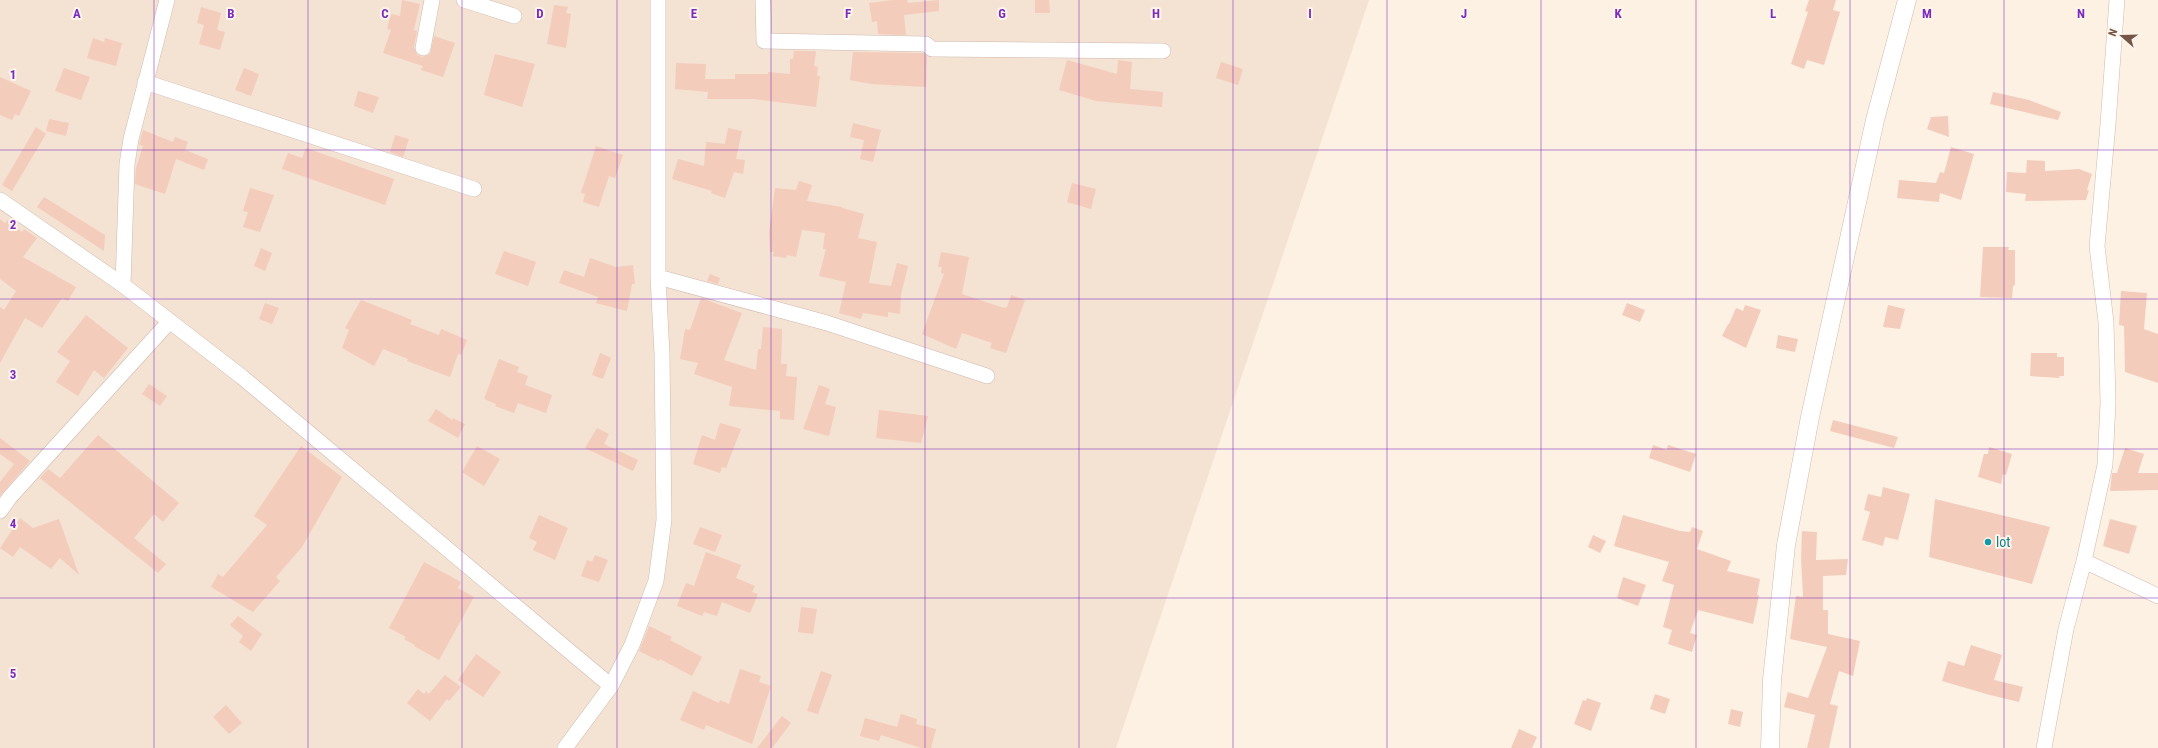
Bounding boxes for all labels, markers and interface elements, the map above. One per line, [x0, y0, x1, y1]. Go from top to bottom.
text: A [73, 6, 81, 21]
text: B [227, 6, 235, 21]
text: C [381, 6, 389, 21]
text: D [536, 6, 544, 21]
text: E [691, 6, 698, 21]
text: F [845, 6, 851, 21]
text: G [998, 6, 1006, 21]
text: H [1152, 6, 1160, 21]
text: I [1308, 6, 1312, 21]
text: J [1461, 6, 1467, 21]
text: K [1614, 6, 1622, 21]
text: L [1770, 6, 1776, 21]
text: M [1922, 6, 1932, 21]
text: N [2077, 6, 2085, 21]
north arrow [2102, 16, 2142, 56]
text: N [2106, 27, 2120, 38]
text: 1 [10, 67, 16, 82]
text: 2 [10, 217, 17, 232]
text: 3 [10, 367, 16, 382]
text: 4 [10, 516, 17, 531]
place label: lot [1996, 534, 2010, 550]
marker: lot [1983, 537, 1993, 547]
text: 5 [10, 666, 17, 681]

